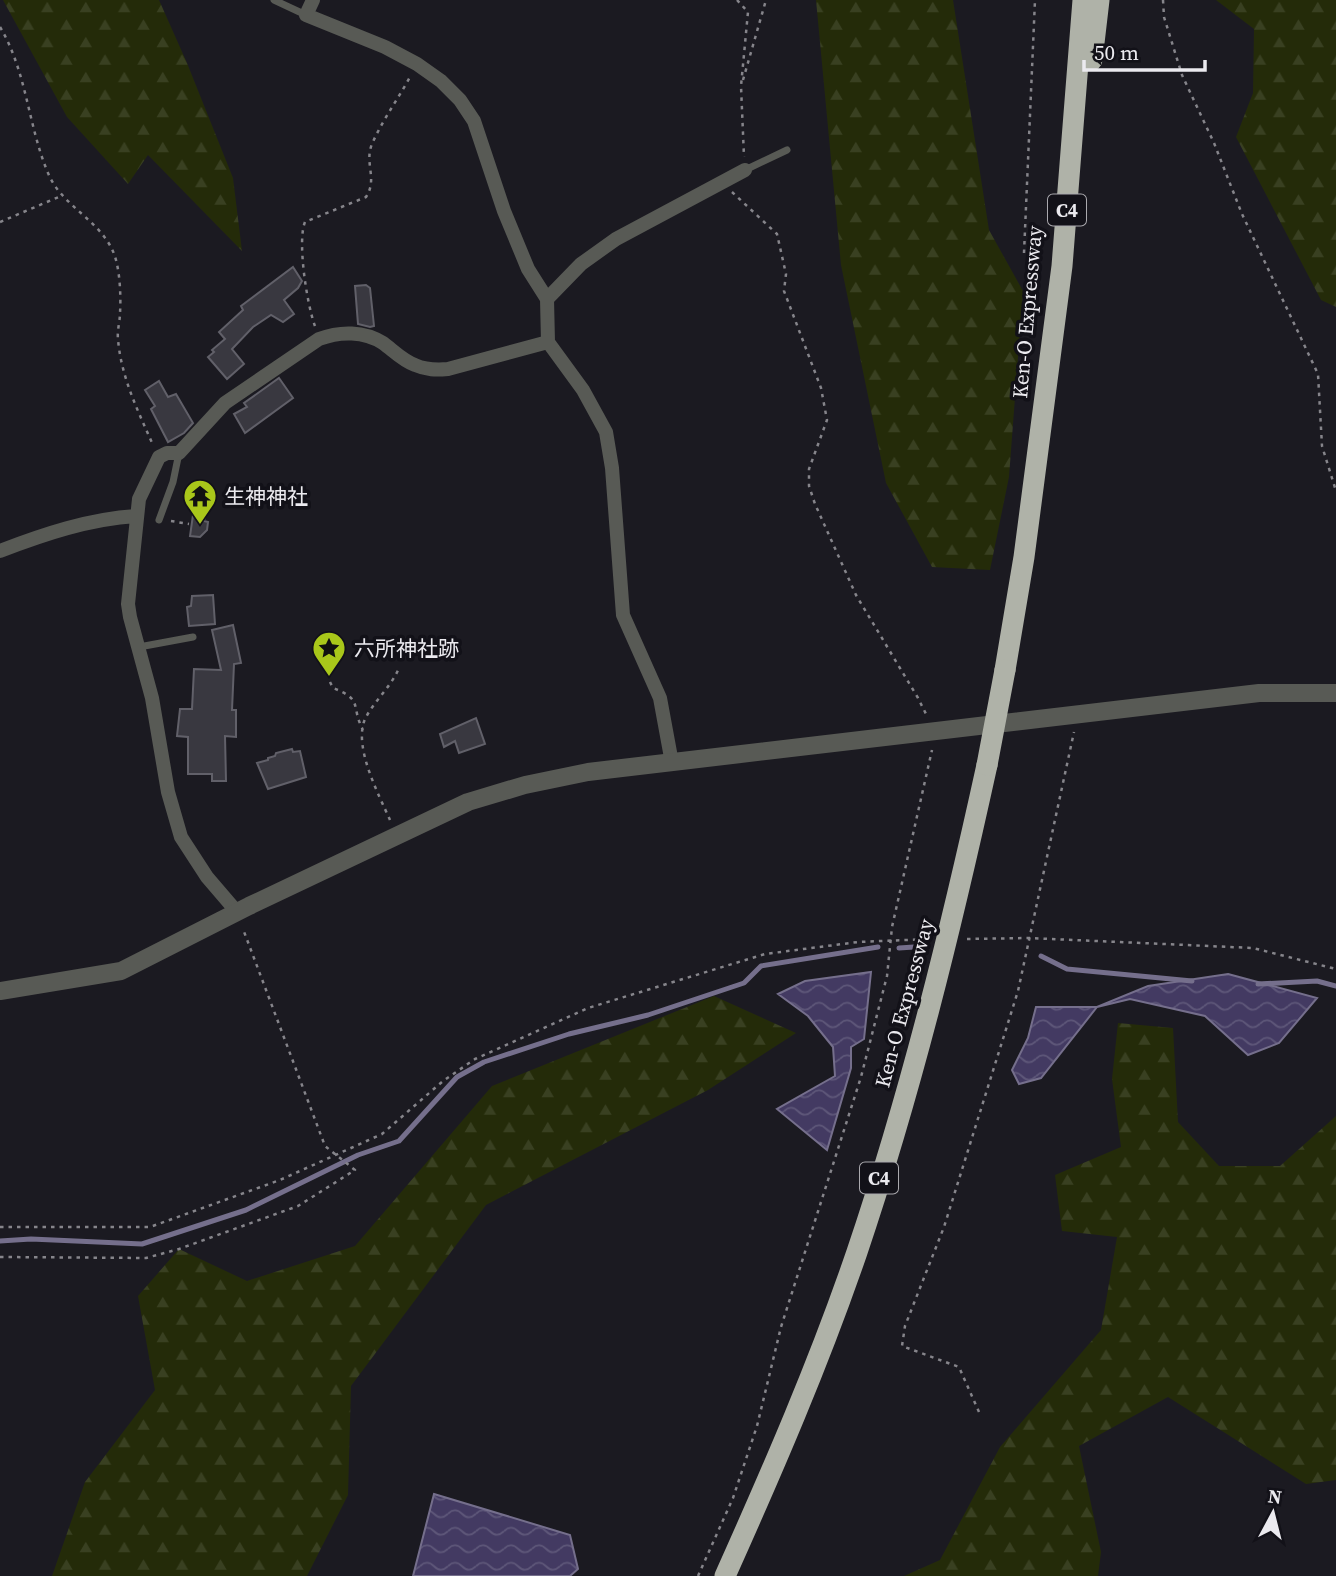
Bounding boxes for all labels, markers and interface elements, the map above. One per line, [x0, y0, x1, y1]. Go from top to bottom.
scale bar [1084, 28, 1205, 72]
text: 50 m [1094, 38, 1139, 67]
road number: C4 [1048, 194, 1086, 226]
street label: Ken-O Expressway [1005, 224, 1049, 400]
temple icon: 生神神社 [181, 477, 219, 526]
place label: 生神神社 [224, 482, 308, 511]
place icon: 六所神社跡 [310, 629, 348, 678]
place label: 六所神社跡 [354, 634, 459, 663]
street label: Ken-O Expressway [868, 915, 941, 1091]
road number: C4 [860, 1162, 898, 1194]
north arrow [1238, 1478, 1308, 1548]
text: N [1267, 1482, 1284, 1510]

